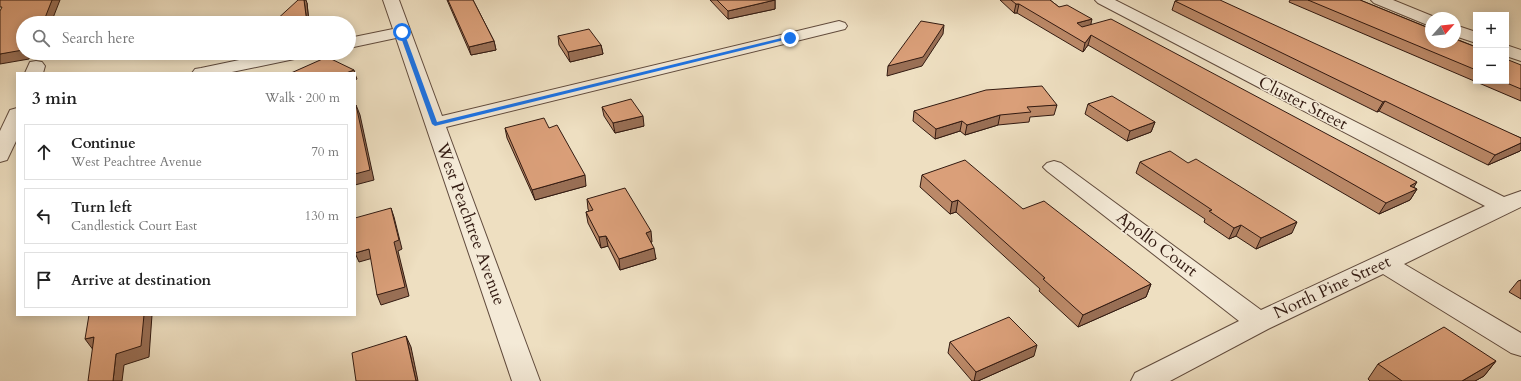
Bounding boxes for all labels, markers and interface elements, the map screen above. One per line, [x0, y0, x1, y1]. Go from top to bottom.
north arrow [1425, 12, 1461, 48]
map controls [1473, 12, 1509, 84]
button: + [1473, 12, 1509, 48]
search box [16, 16, 356, 60]
route start [393, 23, 411, 41]
icon: search [30, 27, 52, 49]
text: Search here [62, 28, 135, 48]
route end [781, 29, 799, 47]
button: − [1473, 48, 1509, 84]
street label: Cluster Street [1255, 71, 1352, 136]
text: 3 min [32, 87, 77, 110]
text: Walk · 200 m [265, 89, 340, 107]
text: Continue [71, 133, 136, 153]
street label: West Peachtree Avenue [431, 139, 511, 308]
icon: ahead [33, 141, 55, 163]
text: 70 m [311, 143, 339, 161]
text: West Peachtree Avenue [71, 153, 202, 171]
text: Turn left [71, 197, 132, 217]
icon: left [33, 205, 55, 227]
street label: Apollo Court [1112, 206, 1203, 282]
text: 130 m [305, 207, 339, 225]
text: Candlestick Court East [71, 217, 197, 235]
street label: North Pine Street [1270, 250, 1395, 324]
icon: arrive [33, 269, 55, 291]
text: Arrive at destination [71, 270, 211, 290]

